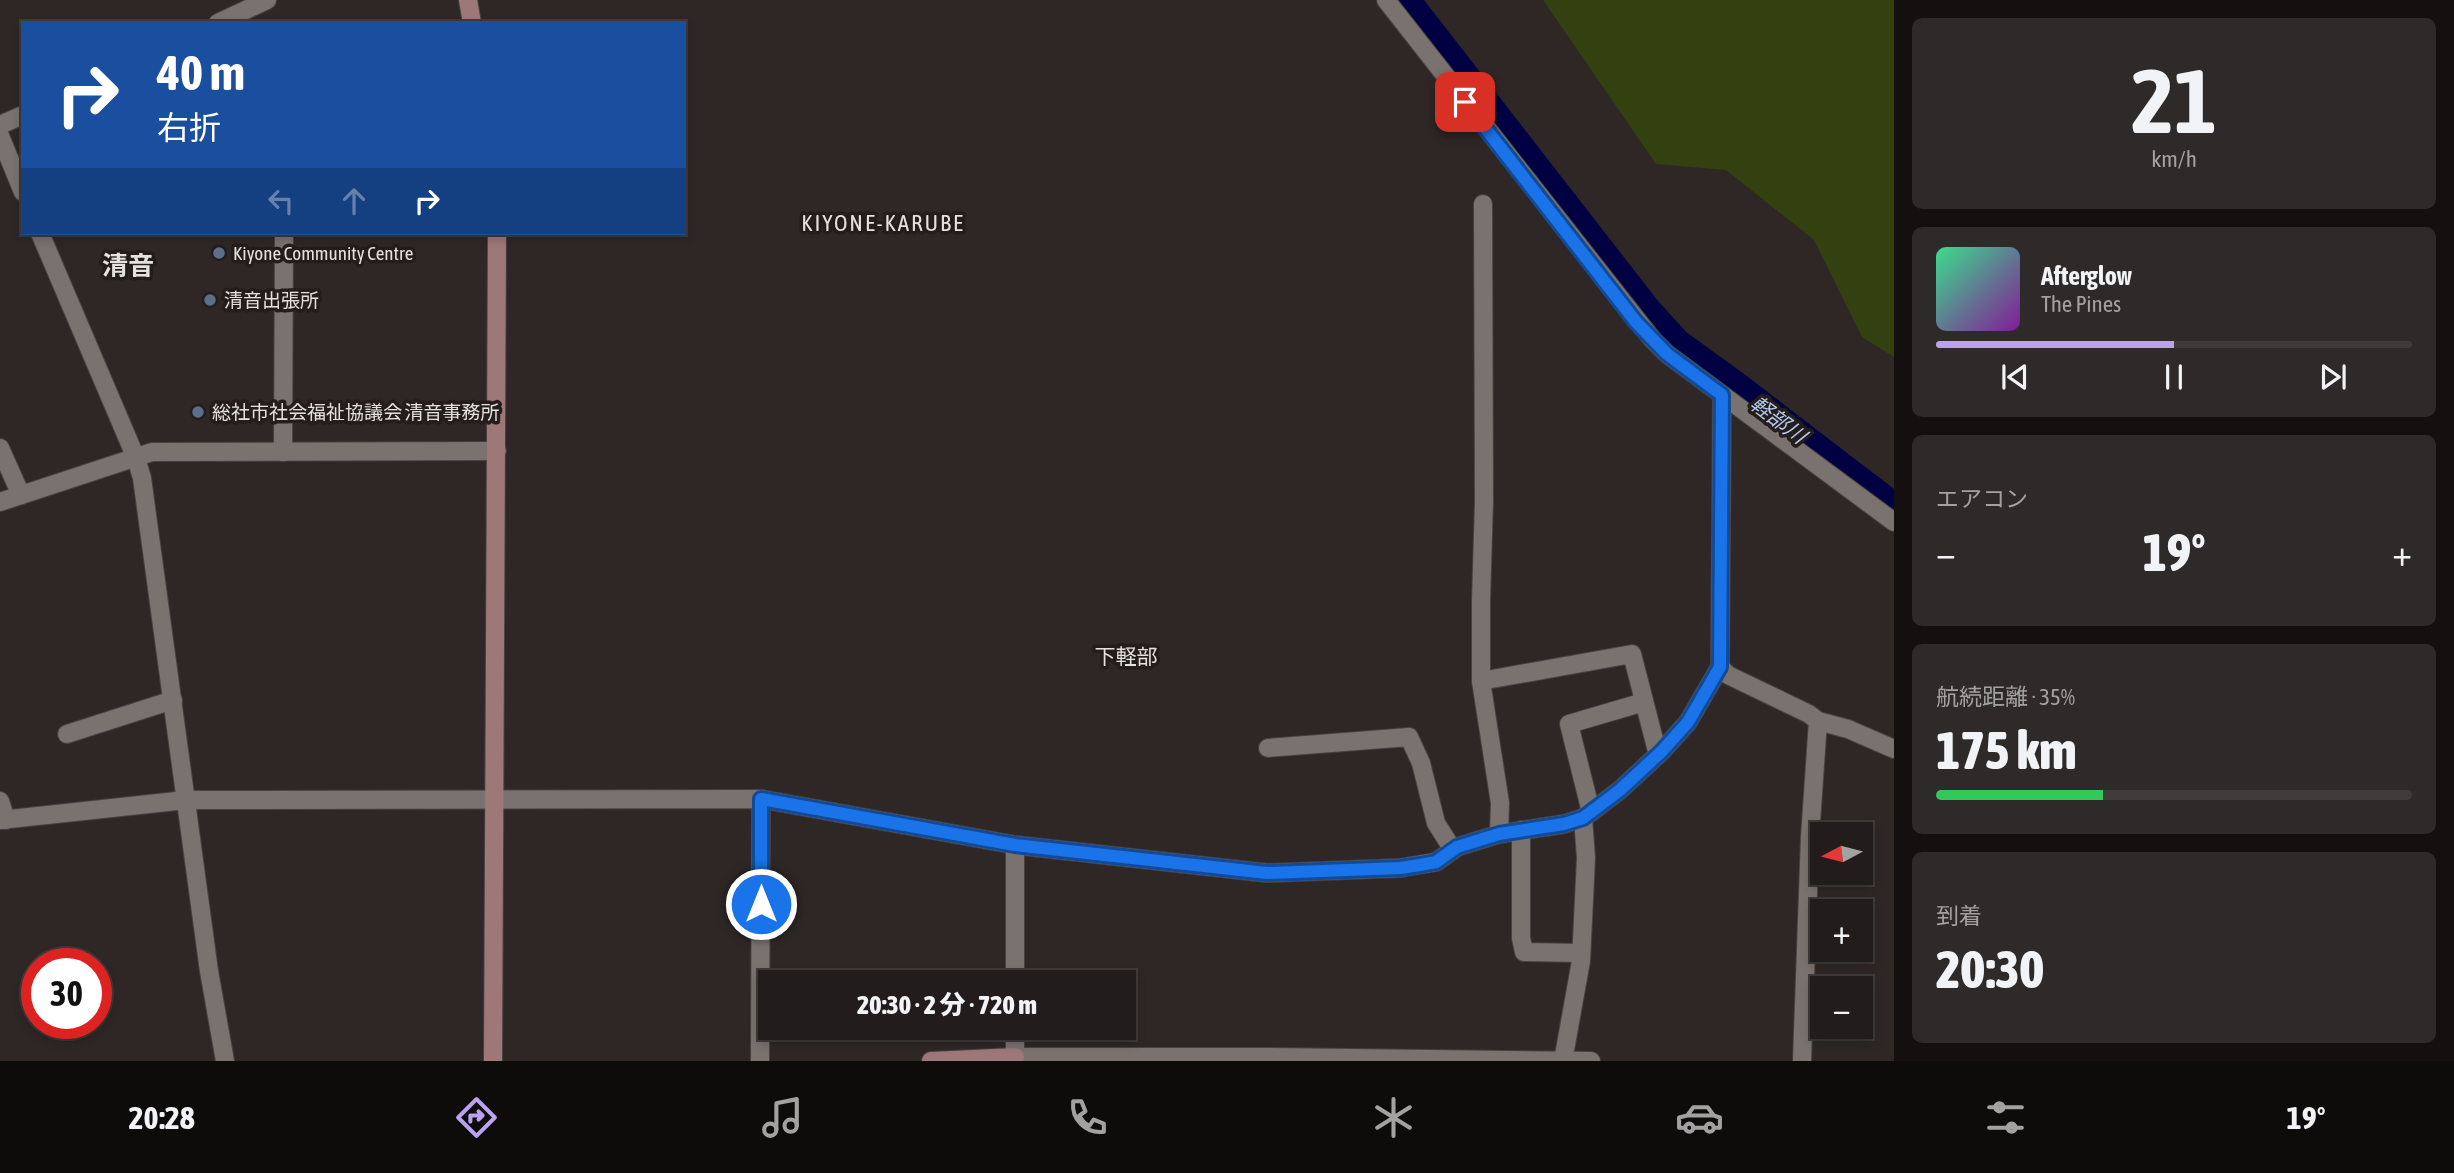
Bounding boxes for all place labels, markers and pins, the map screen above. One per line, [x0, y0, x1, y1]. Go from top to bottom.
pin [1435, 72, 1495, 132]
place label: Kiyone Community Centre [233, 242, 413, 264]
marker: Kiyone Community Centre [211, 245, 227, 261]
place label: 清音出張所 [224, 289, 319, 311]
marker: 清音出張所 [202, 292, 218, 308]
place label: 総社市社会福祉協議会 清音事務所 [212, 401, 500, 423]
marker: 総社市社会福祉協議会 清音事務所 [190, 404, 206, 420]

